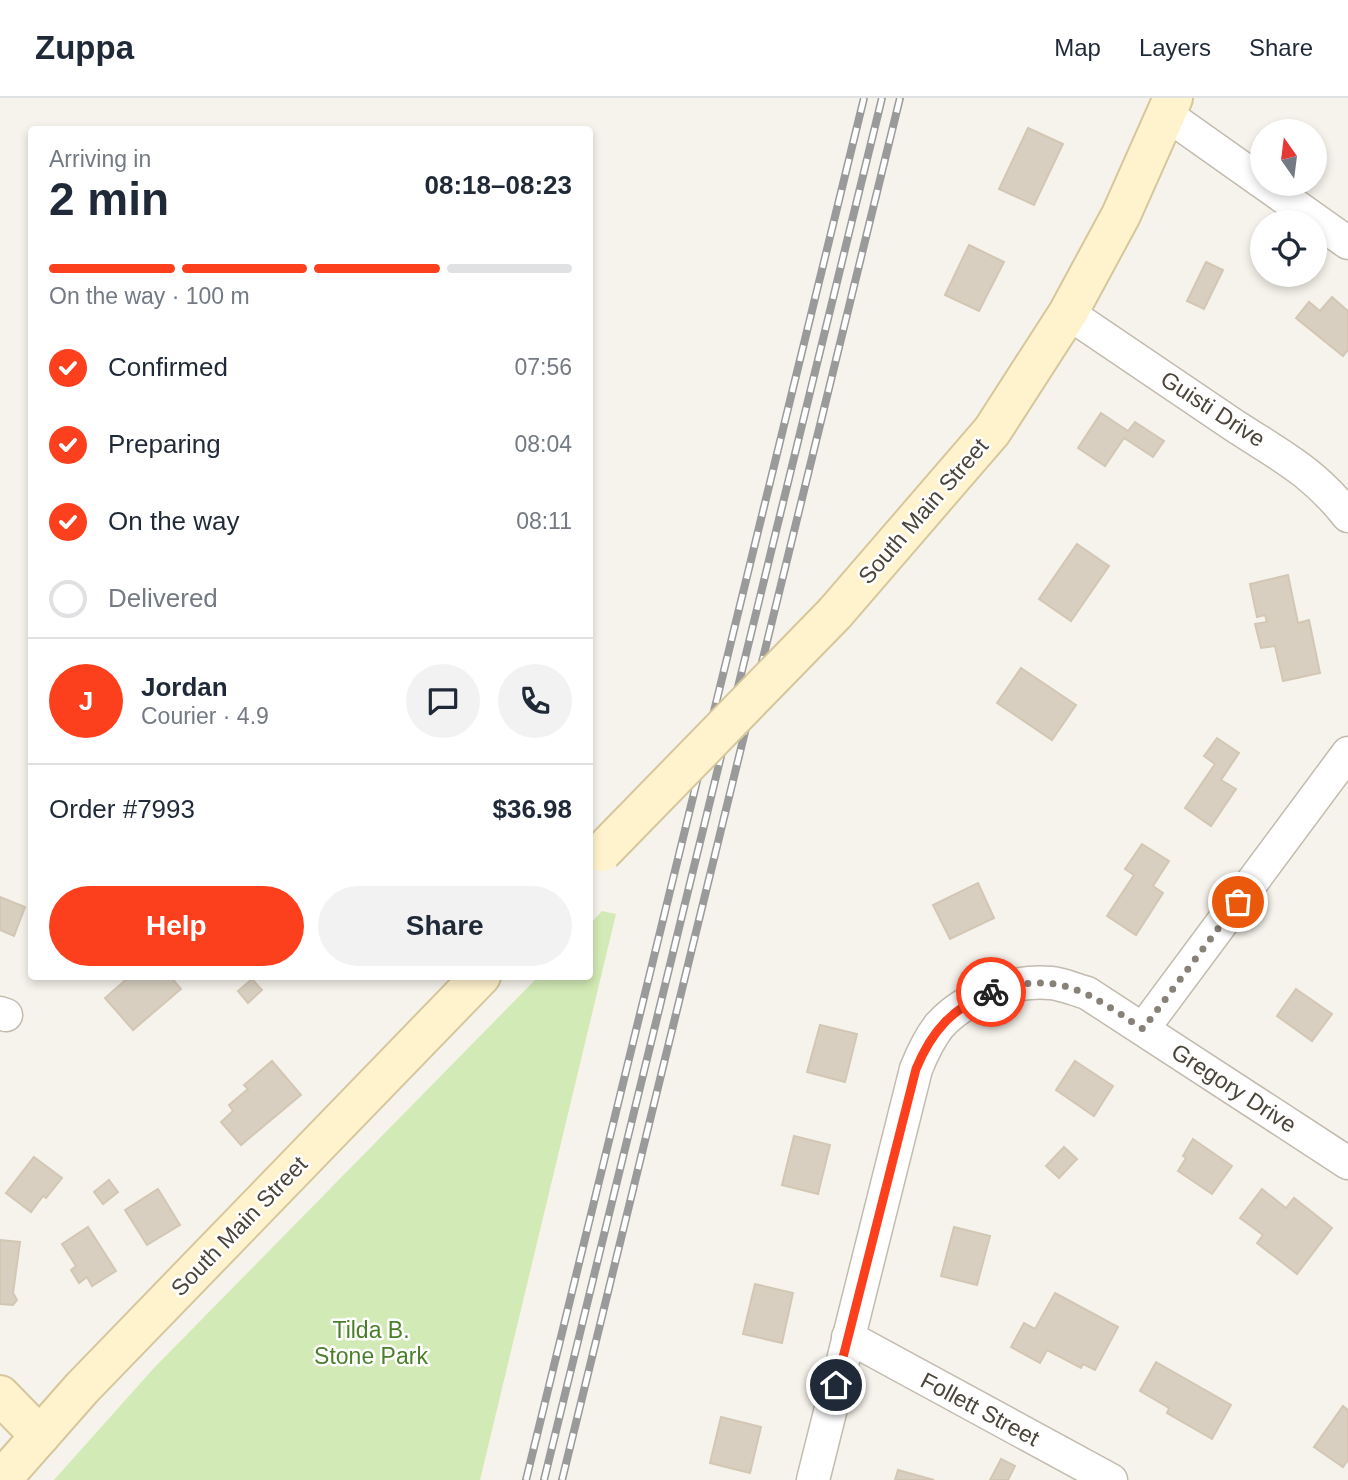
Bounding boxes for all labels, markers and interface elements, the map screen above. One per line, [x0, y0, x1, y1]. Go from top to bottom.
text: Zuppa [35, 29, 134, 66]
text: Map [1054, 34, 1101, 61]
text: Layers [1139, 34, 1211, 61]
text: Share [1249, 34, 1313, 61]
north arrow [1250, 119, 1326, 196]
map controls [1250, 119, 1327, 287]
text: Arriving in [49, 146, 151, 172]
text: 08:18–08:23 [425, 170, 572, 200]
text: 2 min [49, 173, 169, 225]
button: locate [1250, 210, 1327, 287]
text: On the way · 100 m [49, 283, 250, 309]
icon: check [49, 349, 87, 387]
text: Confirmed [108, 352, 228, 382]
text: 07:56 [514, 354, 572, 380]
street label: Guisti Drive [1156, 366, 1270, 452]
icon: check [49, 426, 87, 464]
text: Preparing [108, 429, 221, 459]
text: 08:04 [514, 431, 572, 457]
street label: South Main Street [853, 433, 994, 589]
icon: check [49, 503, 87, 541]
text: On the way [108, 506, 240, 536]
text: 08:11 [516, 508, 572, 534]
text: Delivered [108, 583, 218, 613]
button: chat [406, 664, 480, 738]
button: phone [498, 664, 572, 738]
text: Jordan [141, 672, 228, 702]
text: J [79, 686, 93, 716]
text: Courier · 4.9 [141, 703, 269, 729]
text: Order #7993 [49, 794, 195, 824]
text: $36.98 [492, 794, 572, 824]
pin [1208, 872, 1268, 932]
icon: bag [1219, 883, 1257, 921]
button: Help [49, 886, 304, 966]
button: Share [318, 886, 572, 966]
courier [956, 957, 1026, 1027]
icon: bike [972, 973, 1010, 1011]
street label: Gregory Drive [1167, 1038, 1301, 1138]
street label: South Main Street [166, 1150, 313, 1301]
park label: Tilda B. Stone Park [314, 1317, 428, 1369]
pin [806, 1355, 866, 1415]
icon: home [817, 1366, 855, 1404]
street label: Follett Street [916, 1367, 1044, 1451]

